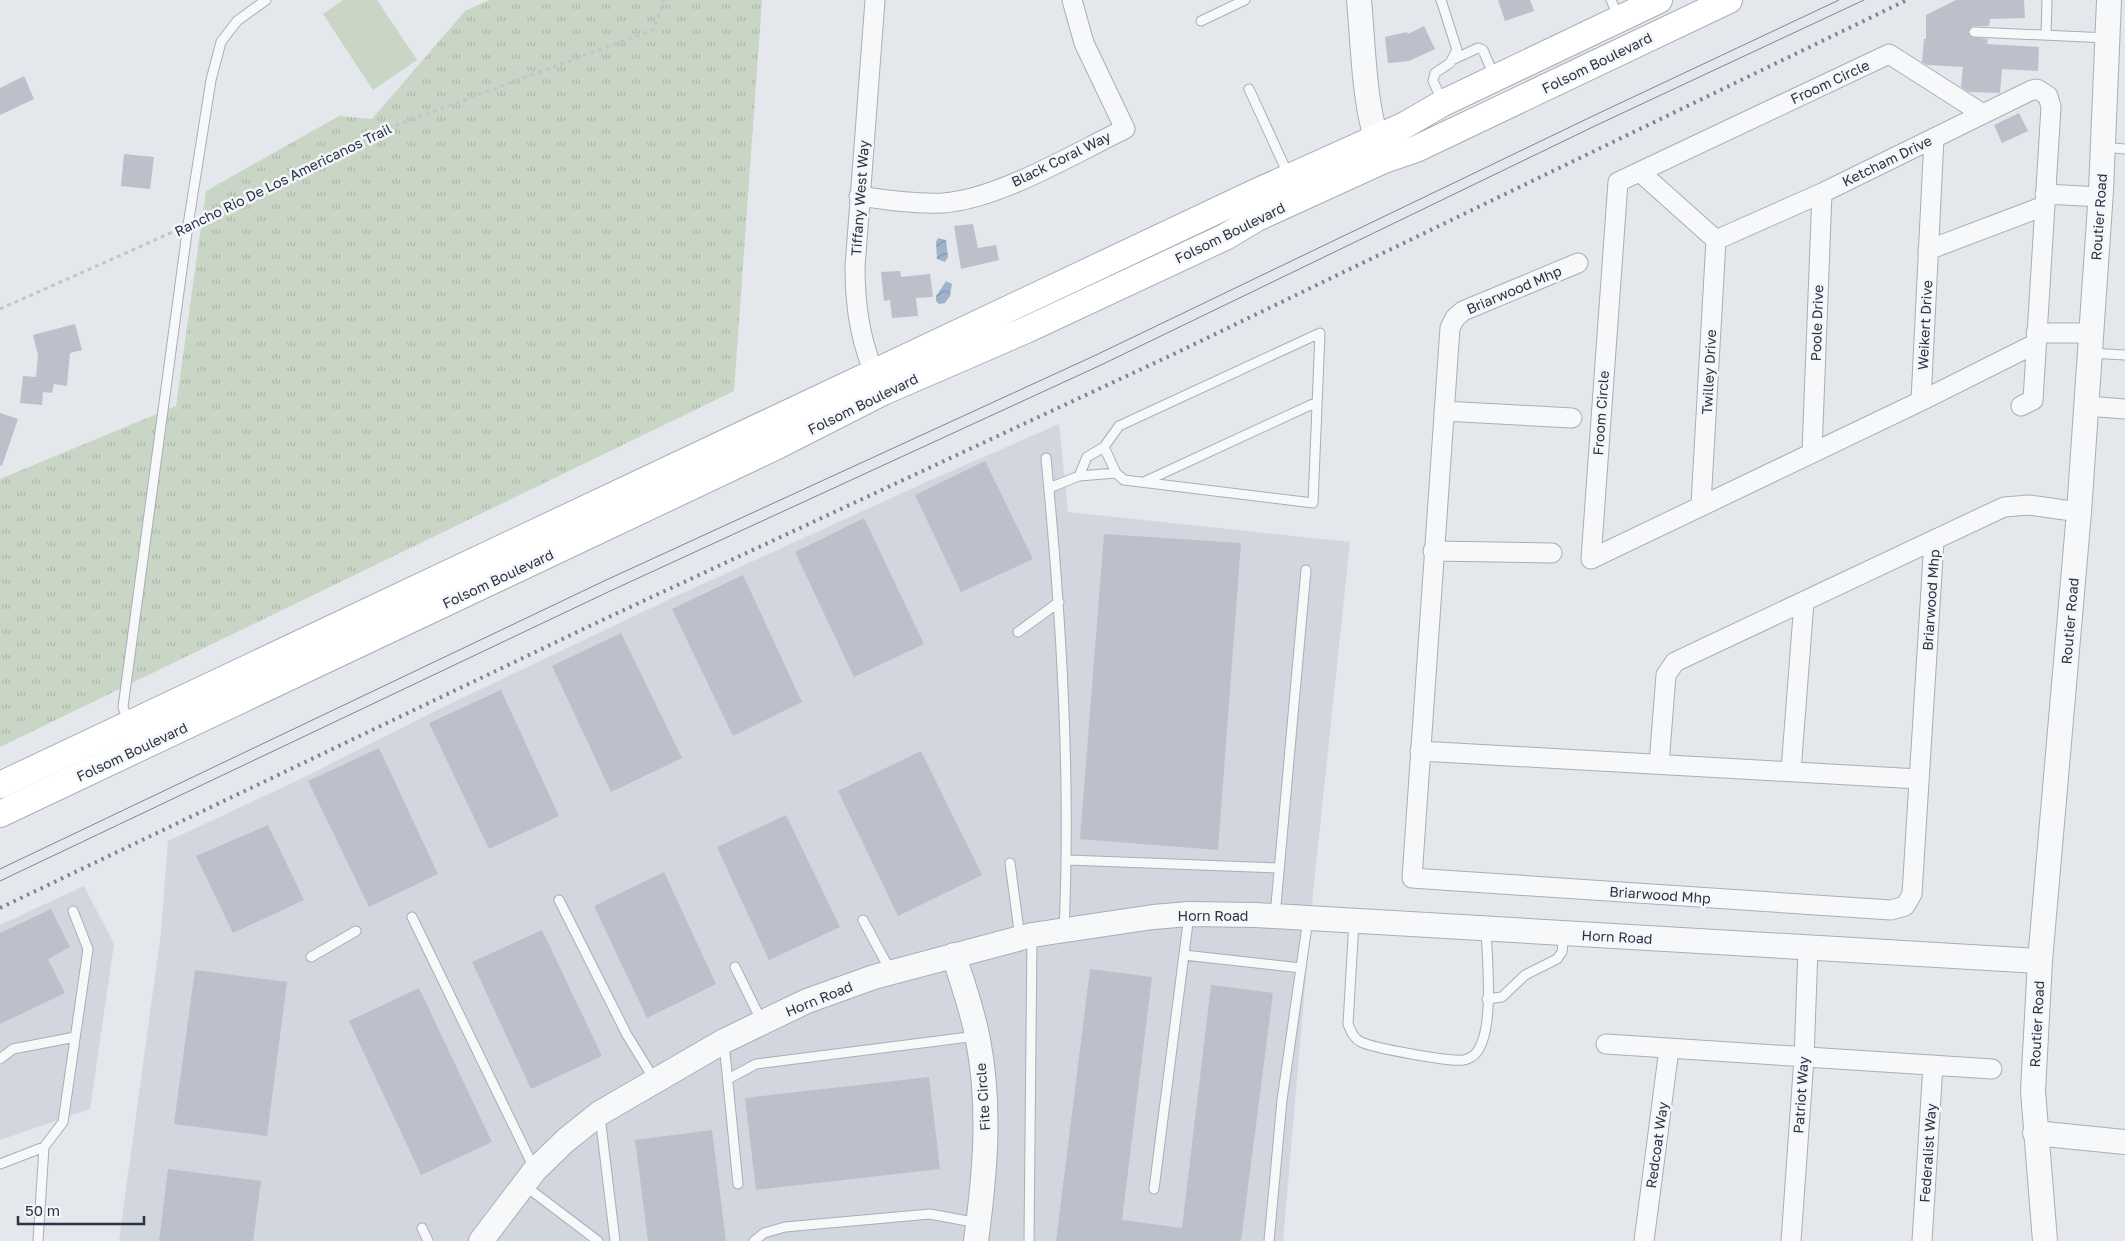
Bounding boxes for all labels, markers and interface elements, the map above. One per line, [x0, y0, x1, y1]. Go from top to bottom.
street label: Folsom Boulevard [1539, 29, 1655, 97]
street label: Froom Circle [1788, 56, 1872, 107]
street label: Rancho Rio De Los Americanos Trail [172, 119, 394, 240]
street label: Black Coral Way [1008, 127, 1113, 190]
street label: Ketcham Drive [1839, 131, 1934, 190]
street label: Tiffany West Way [847, 139, 872, 256]
street label: Routier Road [2087, 173, 2110, 261]
street label: Folsom Boulevard [1172, 199, 1288, 267]
street label: Briarwood Mhp [1464, 262, 1564, 317]
street label: Weikert Drive [1914, 280, 1935, 370]
street label: Poole Drive [1807, 284, 1826, 361]
street label: Twilley Drive [1698, 329, 1719, 415]
street label: Folsom Boulevard [805, 370, 921, 438]
street label: Froom Circle [1589, 370, 1612, 456]
street label: Folsom Boulevard [440, 545, 556, 612]
street label: Briarwood Mhp [1918, 549, 1943, 651]
street label: Routier Road [2057, 577, 2082, 665]
street label: Folsom Boulevard [74, 718, 190, 785]
street label: Briarwood Mhp [1609, 882, 1711, 907]
street label: Horn Road [1178, 907, 1248, 924]
street label: Horn Road [1581, 926, 1653, 947]
street label: Horn Road [783, 977, 855, 1020]
street label: Routier Road [2026, 980, 2047, 1068]
street label: Patriot Way [1789, 1056, 1812, 1134]
street label: Fite Circle [972, 1063, 993, 1132]
street label: Redcoat Way [1642, 1100, 1671, 1189]
street label: Federalist Way [1916, 1103, 1939, 1203]
scale bar [18, 1194, 144, 1226]
text: 50 m [25, 1201, 60, 1219]

